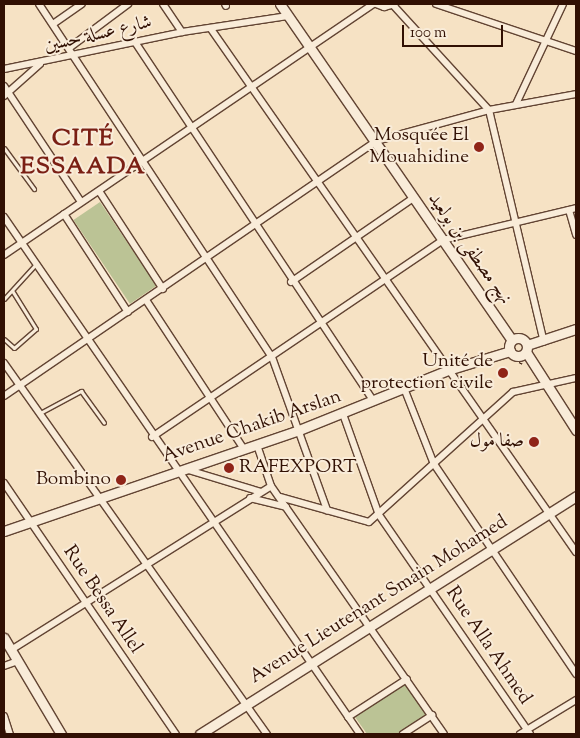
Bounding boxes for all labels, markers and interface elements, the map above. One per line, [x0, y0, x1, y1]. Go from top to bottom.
street label: شارع عسلة حسين [42, 12, 154, 58]
scale bar [405, 15, 506, 47]
text: 100 m [410, 23, 446, 44]
place label: Mosquée El Mouahidine [369, 125, 469, 169]
district label: CITÉ ESSAADA [19, 126, 147, 182]
marker: Mosquée El Mouahidine [473, 141, 485, 153]
street label: نهج مصطفى بن بولعيد [422, 189, 516, 309]
place label: Unité de protection civile [361, 351, 493, 395]
marker: Unité de protection civile [497, 367, 509, 379]
street label: Avenue Chakib Arslan [160, 386, 344, 468]
place label: صفا مول [470, 431, 524, 453]
marker: صفا مول [528, 436, 540, 448]
place label: RAFEXPORT [239, 457, 357, 479]
marker: RAFEXPORT [223, 462, 235, 474]
place label: Bombino [36, 469, 111, 491]
marker: Bombino [115, 474, 127, 486]
street label: Avenue Lieutenant Smain Mohamed [246, 511, 512, 689]
street label: Rue Bessa Allel [57, 542, 147, 658]
street label: Rue Alla Ahmed [440, 583, 536, 709]

